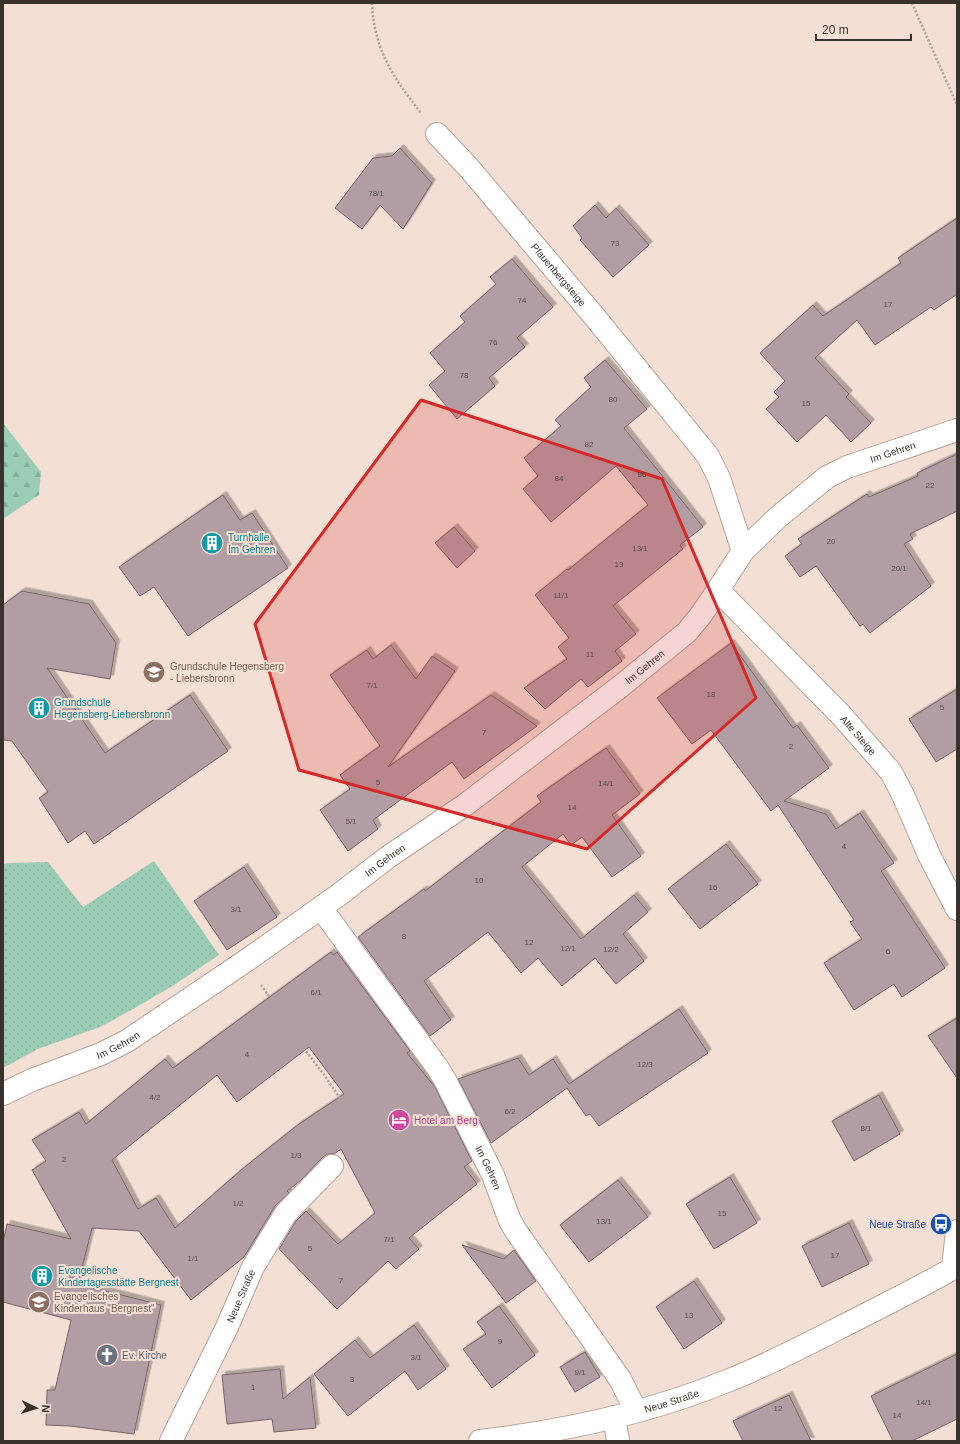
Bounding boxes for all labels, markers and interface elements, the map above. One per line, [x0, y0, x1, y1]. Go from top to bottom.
scale bar [816, 16, 911, 42]
text: 20 m [822, 23, 849, 37]
house number: 78/1 [368, 189, 384, 198]
house number: 73 [611, 239, 620, 248]
street label: Pfauenbergsteige [529, 241, 588, 309]
house number: 74 [518, 296, 527, 305]
house number: 17 [884, 300, 893, 309]
house number: 76 [489, 338, 498, 347]
house number: 78 [460, 371, 469, 380]
house number: 80 [609, 395, 618, 404]
house number: 15 [802, 399, 811, 408]
street label: Im Gehren [869, 439, 917, 465]
house number: 82 [585, 440, 594, 449]
house number: 86 [638, 470, 647, 479]
house number: 84 [555, 474, 564, 483]
house number: 22 [926, 481, 935, 490]
building icon: Turnhalle Im Gehren [199, 530, 225, 556]
place label: Turnhalle Im Gehren [228, 532, 275, 555]
house number: 20 [827, 537, 836, 546]
house number: 13/1 [632, 544, 648, 553]
house number: 13 [615, 560, 624, 569]
house number: 20/1 [891, 564, 907, 573]
house number: 11/1 [554, 591, 569, 600]
street label: Im Gehren [623, 648, 667, 686]
house number: 11 [586, 650, 595, 659]
school or university icon: Grundschule Hegensberg - Liebersbronn [141, 659, 167, 685]
place label: Grundschule Hegensberg - Liebersbronn [170, 661, 284, 684]
house number: 7/1 [366, 681, 378, 690]
house number: 18 [707, 690, 716, 699]
building icon: Grundschule Hegensberg-Liebersbronn [26, 695, 52, 721]
place label: Grundschule Hegensberg-Liebersbronn [54, 697, 170, 720]
house number: 5 [940, 703, 945, 712]
street label: Alte Steige [838, 714, 879, 758]
house number: 7 [482, 728, 487, 737]
house number: 2 [789, 742, 794, 751]
house number: 5 [376, 778, 381, 787]
house number: 14/1 [598, 779, 614, 788]
house number: 14 [568, 803, 577, 812]
house number: 5/1 [345, 817, 357, 826]
street label: Im Gehren [363, 842, 407, 879]
house number: 4 [842, 842, 847, 851]
house number: 10 [475, 876, 484, 885]
house number: 16 [709, 883, 718, 892]
house number: 3/1 [230, 905, 242, 914]
house number: 8 [402, 932, 407, 941]
house number: 12 [525, 938, 534, 947]
house number: 12/1 [560, 944, 576, 953]
house number: 12/2 [603, 945, 619, 954]
house number: 6 [886, 947, 891, 956]
house number: 6/1 [310, 988, 322, 997]
street label: Im Gehren [95, 1029, 142, 1061]
house number: 4 [245, 1050, 250, 1059]
house number: 12/3 [637, 1060, 653, 1069]
house number: 4/2 [149, 1093, 161, 1102]
hotel icon: Hotel am Berg [386, 1107, 412, 1133]
house number: 6/2 [504, 1107, 516, 1116]
place label: Hotel am Berg [414, 1115, 478, 1126]
house number: 8/1 [860, 1124, 872, 1133]
street label: Im Gehren [473, 1144, 503, 1191]
house number: 1/3 [290, 1151, 302, 1160]
house number: 2 [62, 1155, 67, 1164]
house number: 1/2 [232, 1199, 244, 1208]
house number: 15 [718, 1209, 727, 1218]
bus stop icon: Neue Straße [928, 1211, 954, 1237]
house number: 13/1 [596, 1217, 612, 1226]
place label: Neue Straße [869, 1219, 926, 1230]
house number: 7/1 [383, 1235, 395, 1244]
house number: 5 [308, 1244, 313, 1253]
house number: 17 [831, 1251, 840, 1260]
house number: 1/1 [187, 1254, 199, 1263]
building icon: Evangelische Kindertagesstätte Bergnest [29, 1263, 55, 1289]
place label: Evangelische Kindertagesstätte Bergnest [58, 1265, 179, 1288]
street label: Neue Straße [225, 1267, 257, 1324]
house number: 7 [339, 1276, 344, 1285]
school or university icon: Evangelisches Kinderhaus "Bergnest" [26, 1289, 52, 1315]
place label: Evangelisches Kinderhaus "Bergnest" [54, 1291, 155, 1314]
house number: 13 [685, 1311, 694, 1320]
house number: 9 [498, 1337, 503, 1346]
church icon: Ev. Kirche [94, 1342, 120, 1368]
place label: Ev. Kirche [122, 1350, 167, 1361]
house number: 3/1 [410, 1353, 422, 1362]
house number: 9/1 [574, 1368, 586, 1377]
house number: 3 [350, 1375, 355, 1384]
house number: 1 [251, 1383, 256, 1392]
street label: Neue Straße [643, 1387, 701, 1415]
north arrow [16, 1388, 56, 1428]
house number: 14/1 [916, 1398, 932, 1407]
text: N [40, 1404, 52, 1413]
house number: 12 [774, 1404, 783, 1413]
house number: 14 [893, 1411, 902, 1420]

